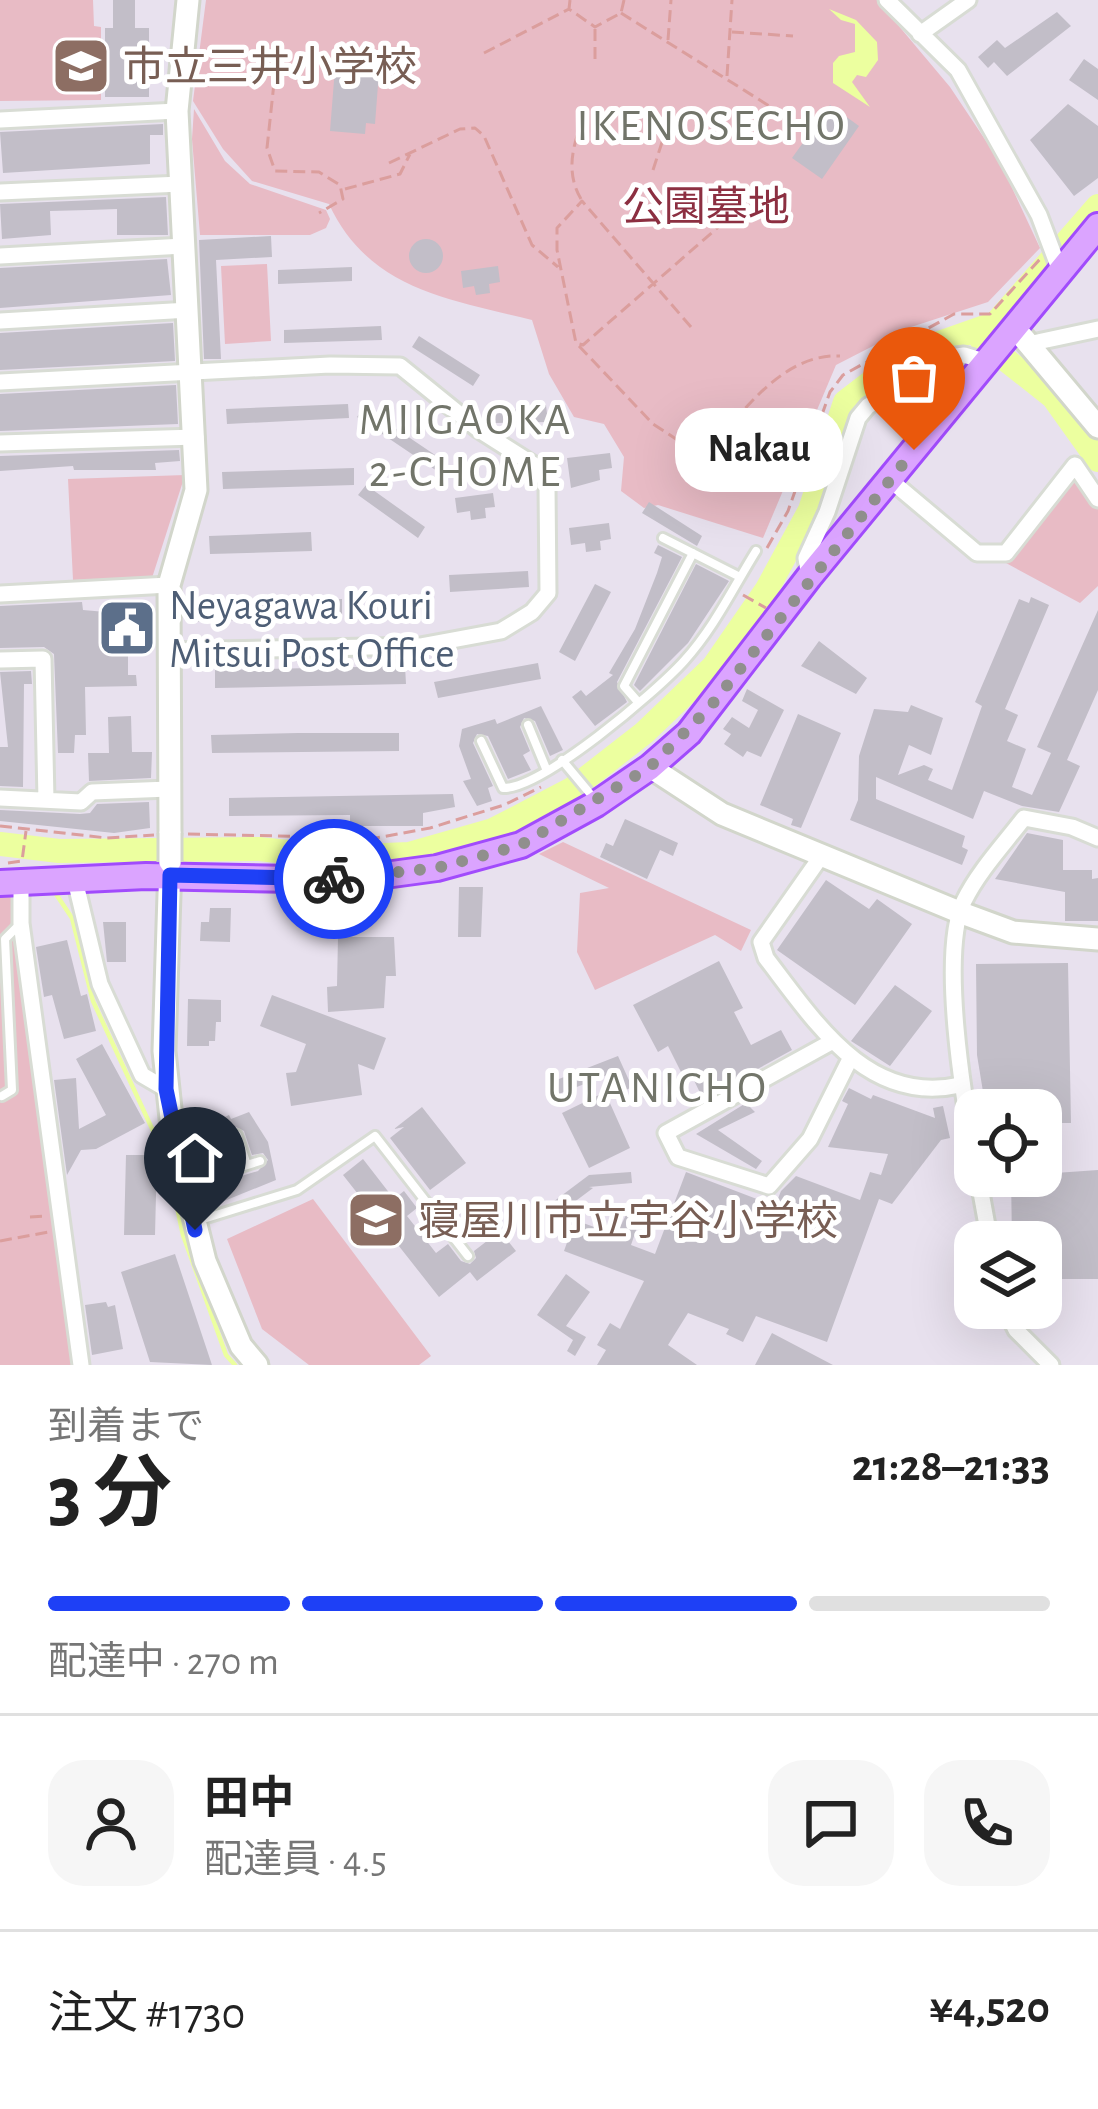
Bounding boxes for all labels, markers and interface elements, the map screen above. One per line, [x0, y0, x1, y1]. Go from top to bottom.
school or university icon: 市立三井小学校 [50, 35, 112, 97]
place label: 市立三井小学校 [123, 45, 417, 89]
district label: IKENOSECHO [576, 104, 848, 149]
park label: 公園墓地 [622, 185, 790, 229]
pin [863, 327, 965, 450]
icon: bag [881, 345, 947, 411]
district label: MIIGAOKA 2-CHOME [359, 398, 573, 495]
callout: Nakau [674, 408, 842, 492]
text: Nakau [707, 430, 811, 469]
place label: Neyagawa Kouri Mitsui Post Office [169, 585, 455, 675]
public building icon: Neyagawa Kouri Mitsui Post Office [96, 597, 158, 659]
courier [274, 819, 394, 939]
icon: bike [301, 846, 367, 912]
district label: UTANICHO [547, 1066, 769, 1111]
map controls [954, 1089, 1062, 1329]
button: locate [954, 1089, 1062, 1197]
pin [144, 1107, 246, 1230]
icon: home [162, 1125, 228, 1191]
school or university icon: 寝屋川市立宇谷小学校 [345, 1189, 407, 1251]
place label: 寝屋川市立宇谷小学校 [418, 1199, 838, 1243]
button: layers [954, 1221, 1062, 1329]
text: 到着まで [48, 1408, 204, 1447]
text: 21:28–21:33 [852, 1444, 1050, 1489]
text: 3 分 [48, 1457, 171, 1535]
text: 配達中 · 270 m [48, 1643, 279, 1682]
button: person [48, 1760, 174, 1886]
button: chat [768, 1760, 894, 1886]
button: phone [924, 1760, 1050, 1886]
text: 田中 [204, 1777, 294, 1822]
text: 配達員 · 4.5 [204, 1841, 387, 1880]
text: ¥4,520 [929, 1986, 1050, 2031]
text: 注文 #1730 [48, 1992, 245, 2037]

